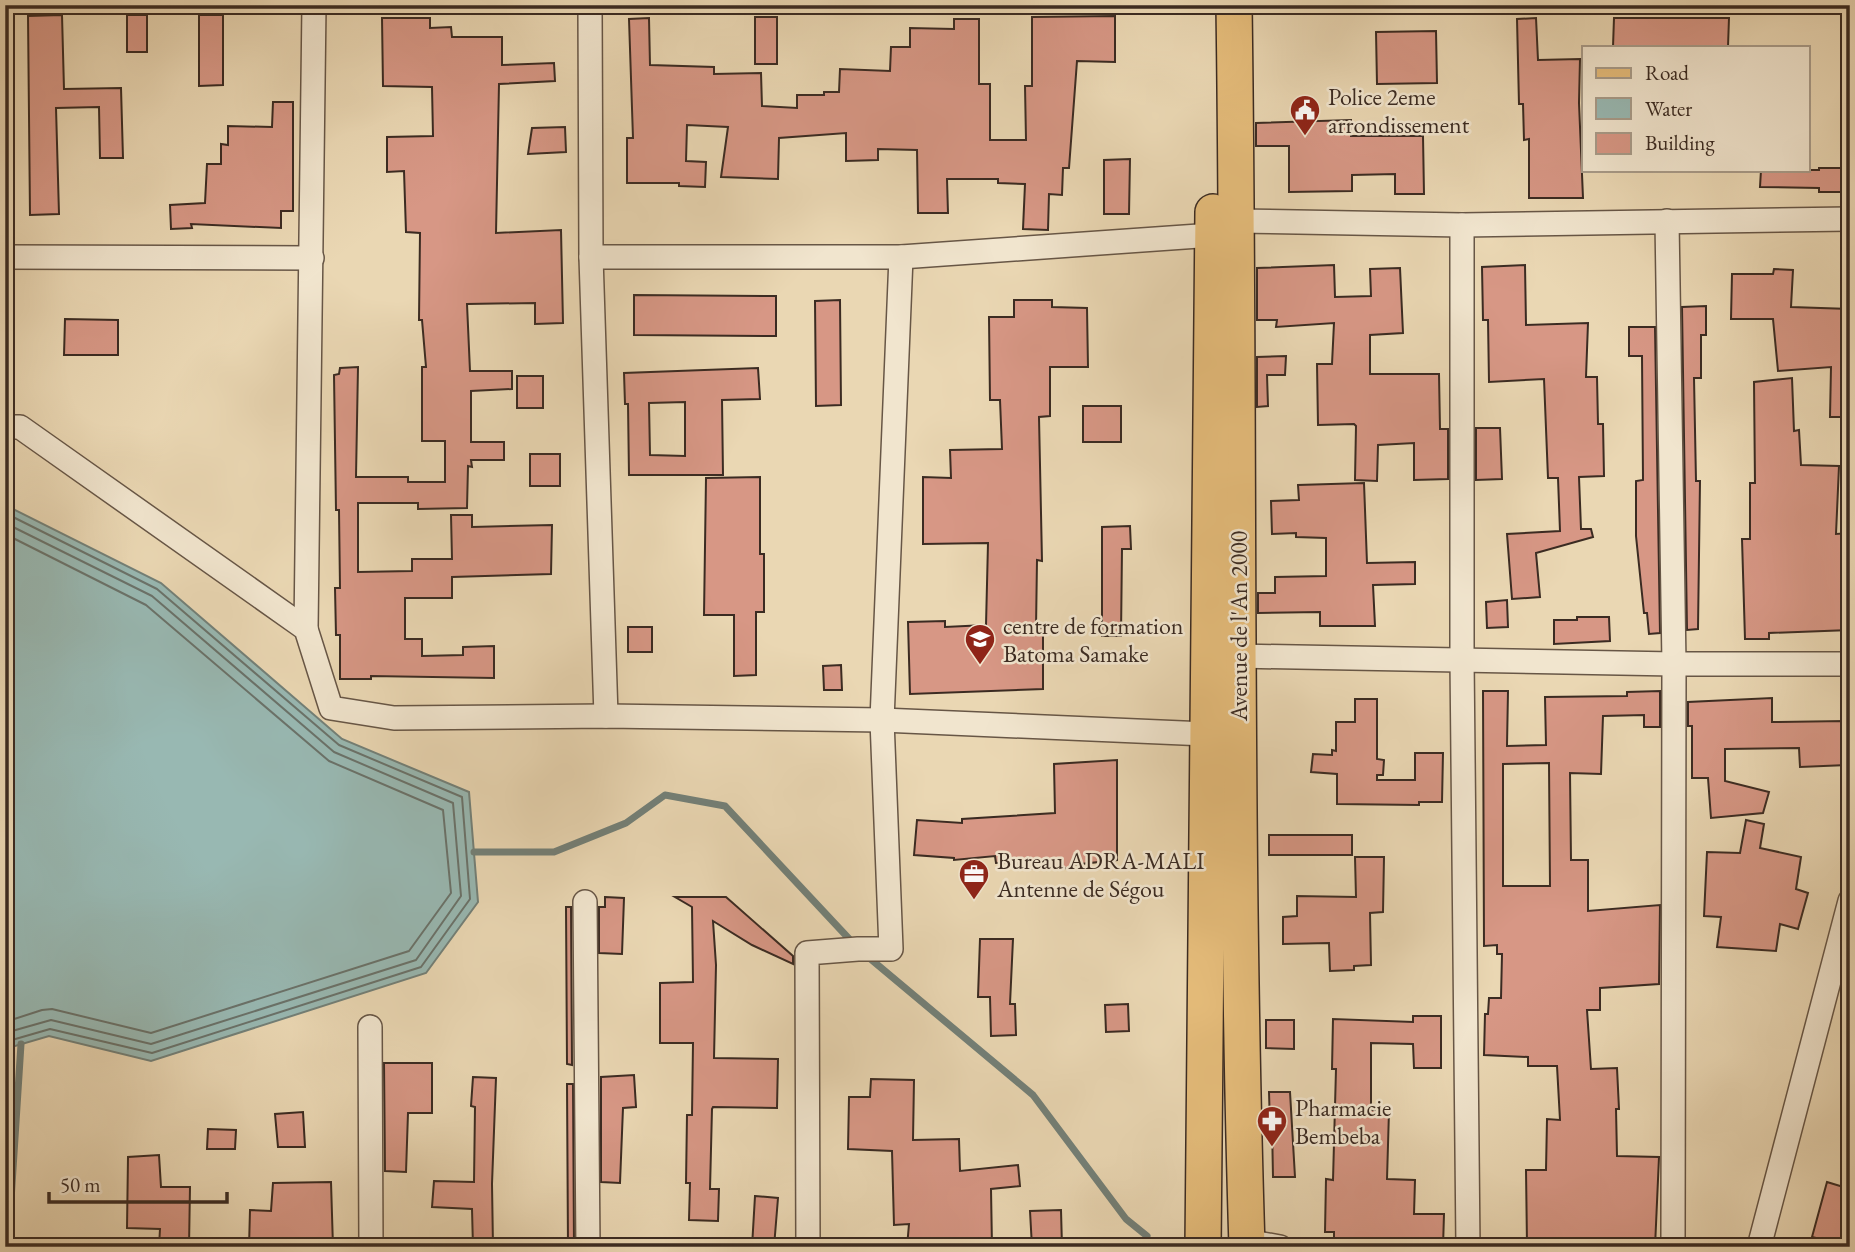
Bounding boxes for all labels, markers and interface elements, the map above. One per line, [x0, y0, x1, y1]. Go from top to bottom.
legend [1582, 46, 1810, 172]
text: Road [1645, 59, 1689, 86]
place label: Police 2eme arrondissement [1328, 81, 1470, 140]
public building icon: Police 2eme arrondissement [1288, 93, 1322, 137]
text: Water [1645, 95, 1692, 122]
text: Building [1645, 129, 1715, 156]
street label: Avenue de l'An 2000 [1223, 531, 1254, 722]
place label: centre de formation Batoma Samake [1003, 610, 1184, 669]
school or university icon: centre de formation Batoma Samake [963, 622, 997, 666]
place label: Bureau ADRA-MALI Antenne de Ségou [996, 845, 1205, 904]
office icon: Bureau ADRA-MALI Antenne de Ségou [957, 857, 991, 901]
place label: Pharmacie Bembeba [1295, 1092, 1391, 1151]
pharmacy icon: Pharmacie Bembeba [1255, 1104, 1289, 1148]
scale bar [49, 1161, 228, 1205]
text: 50 m [60, 1171, 101, 1198]

